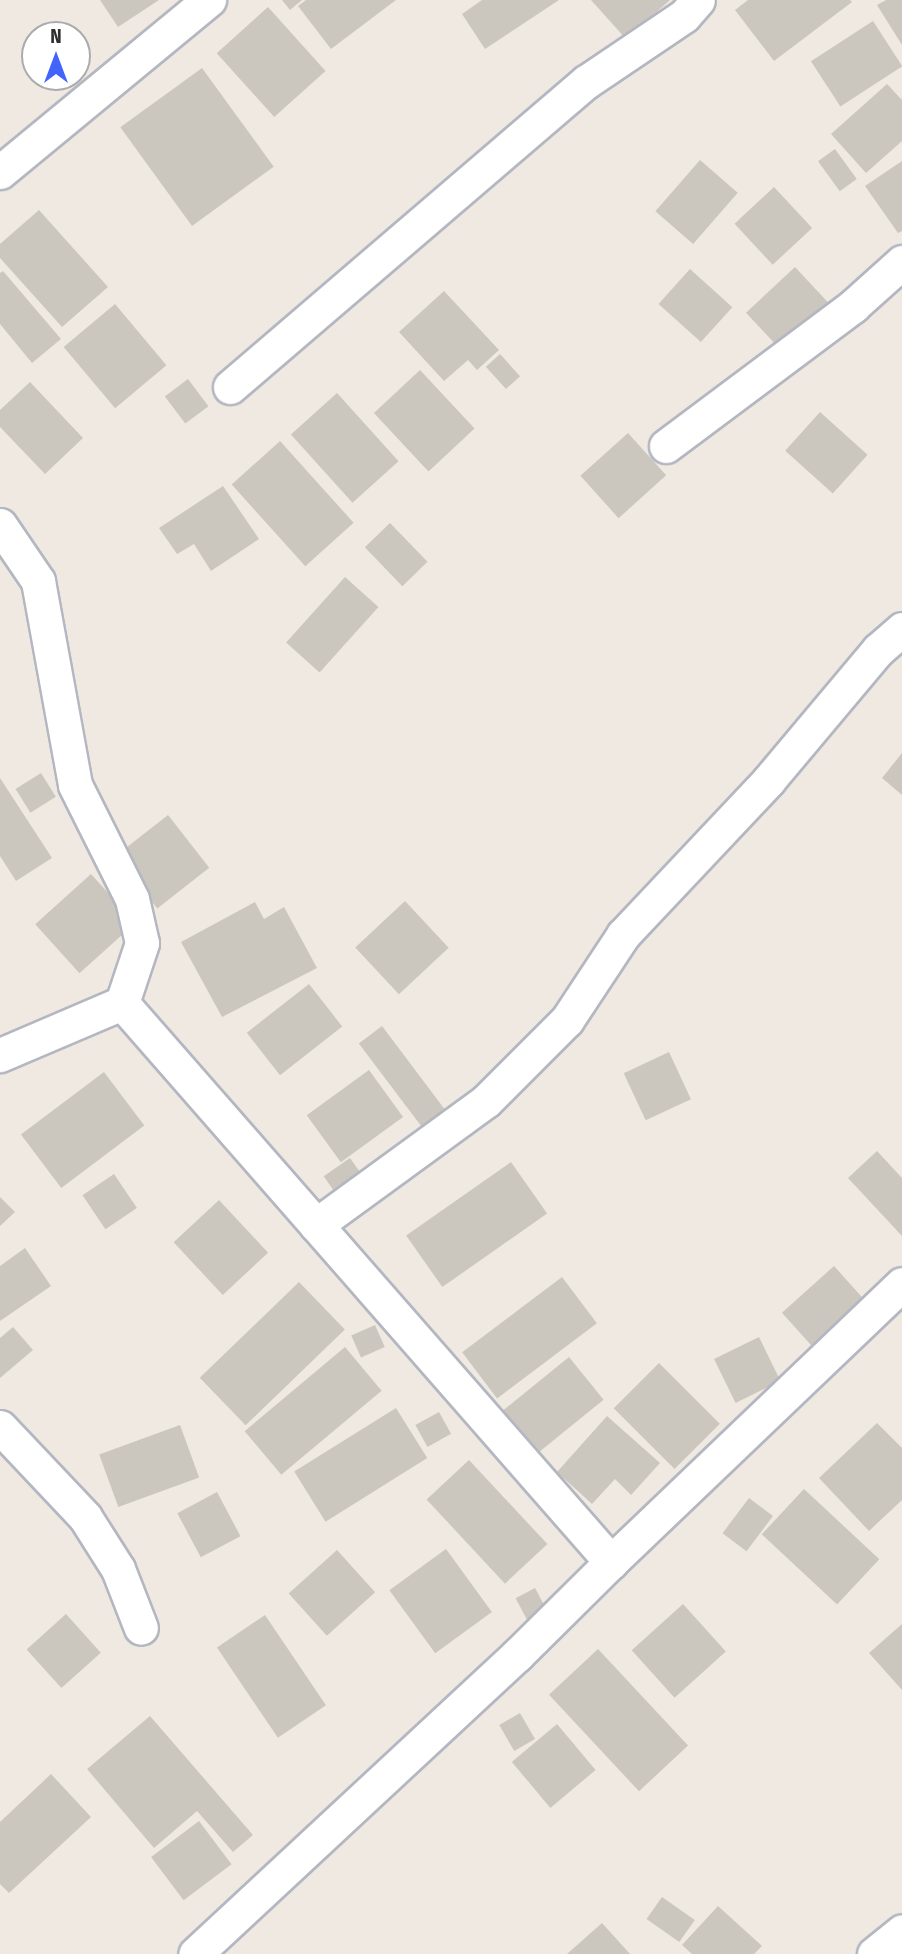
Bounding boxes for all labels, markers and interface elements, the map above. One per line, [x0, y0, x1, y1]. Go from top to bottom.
north arrow [21, 21, 91, 91]
text: N [50, 25, 62, 48]

